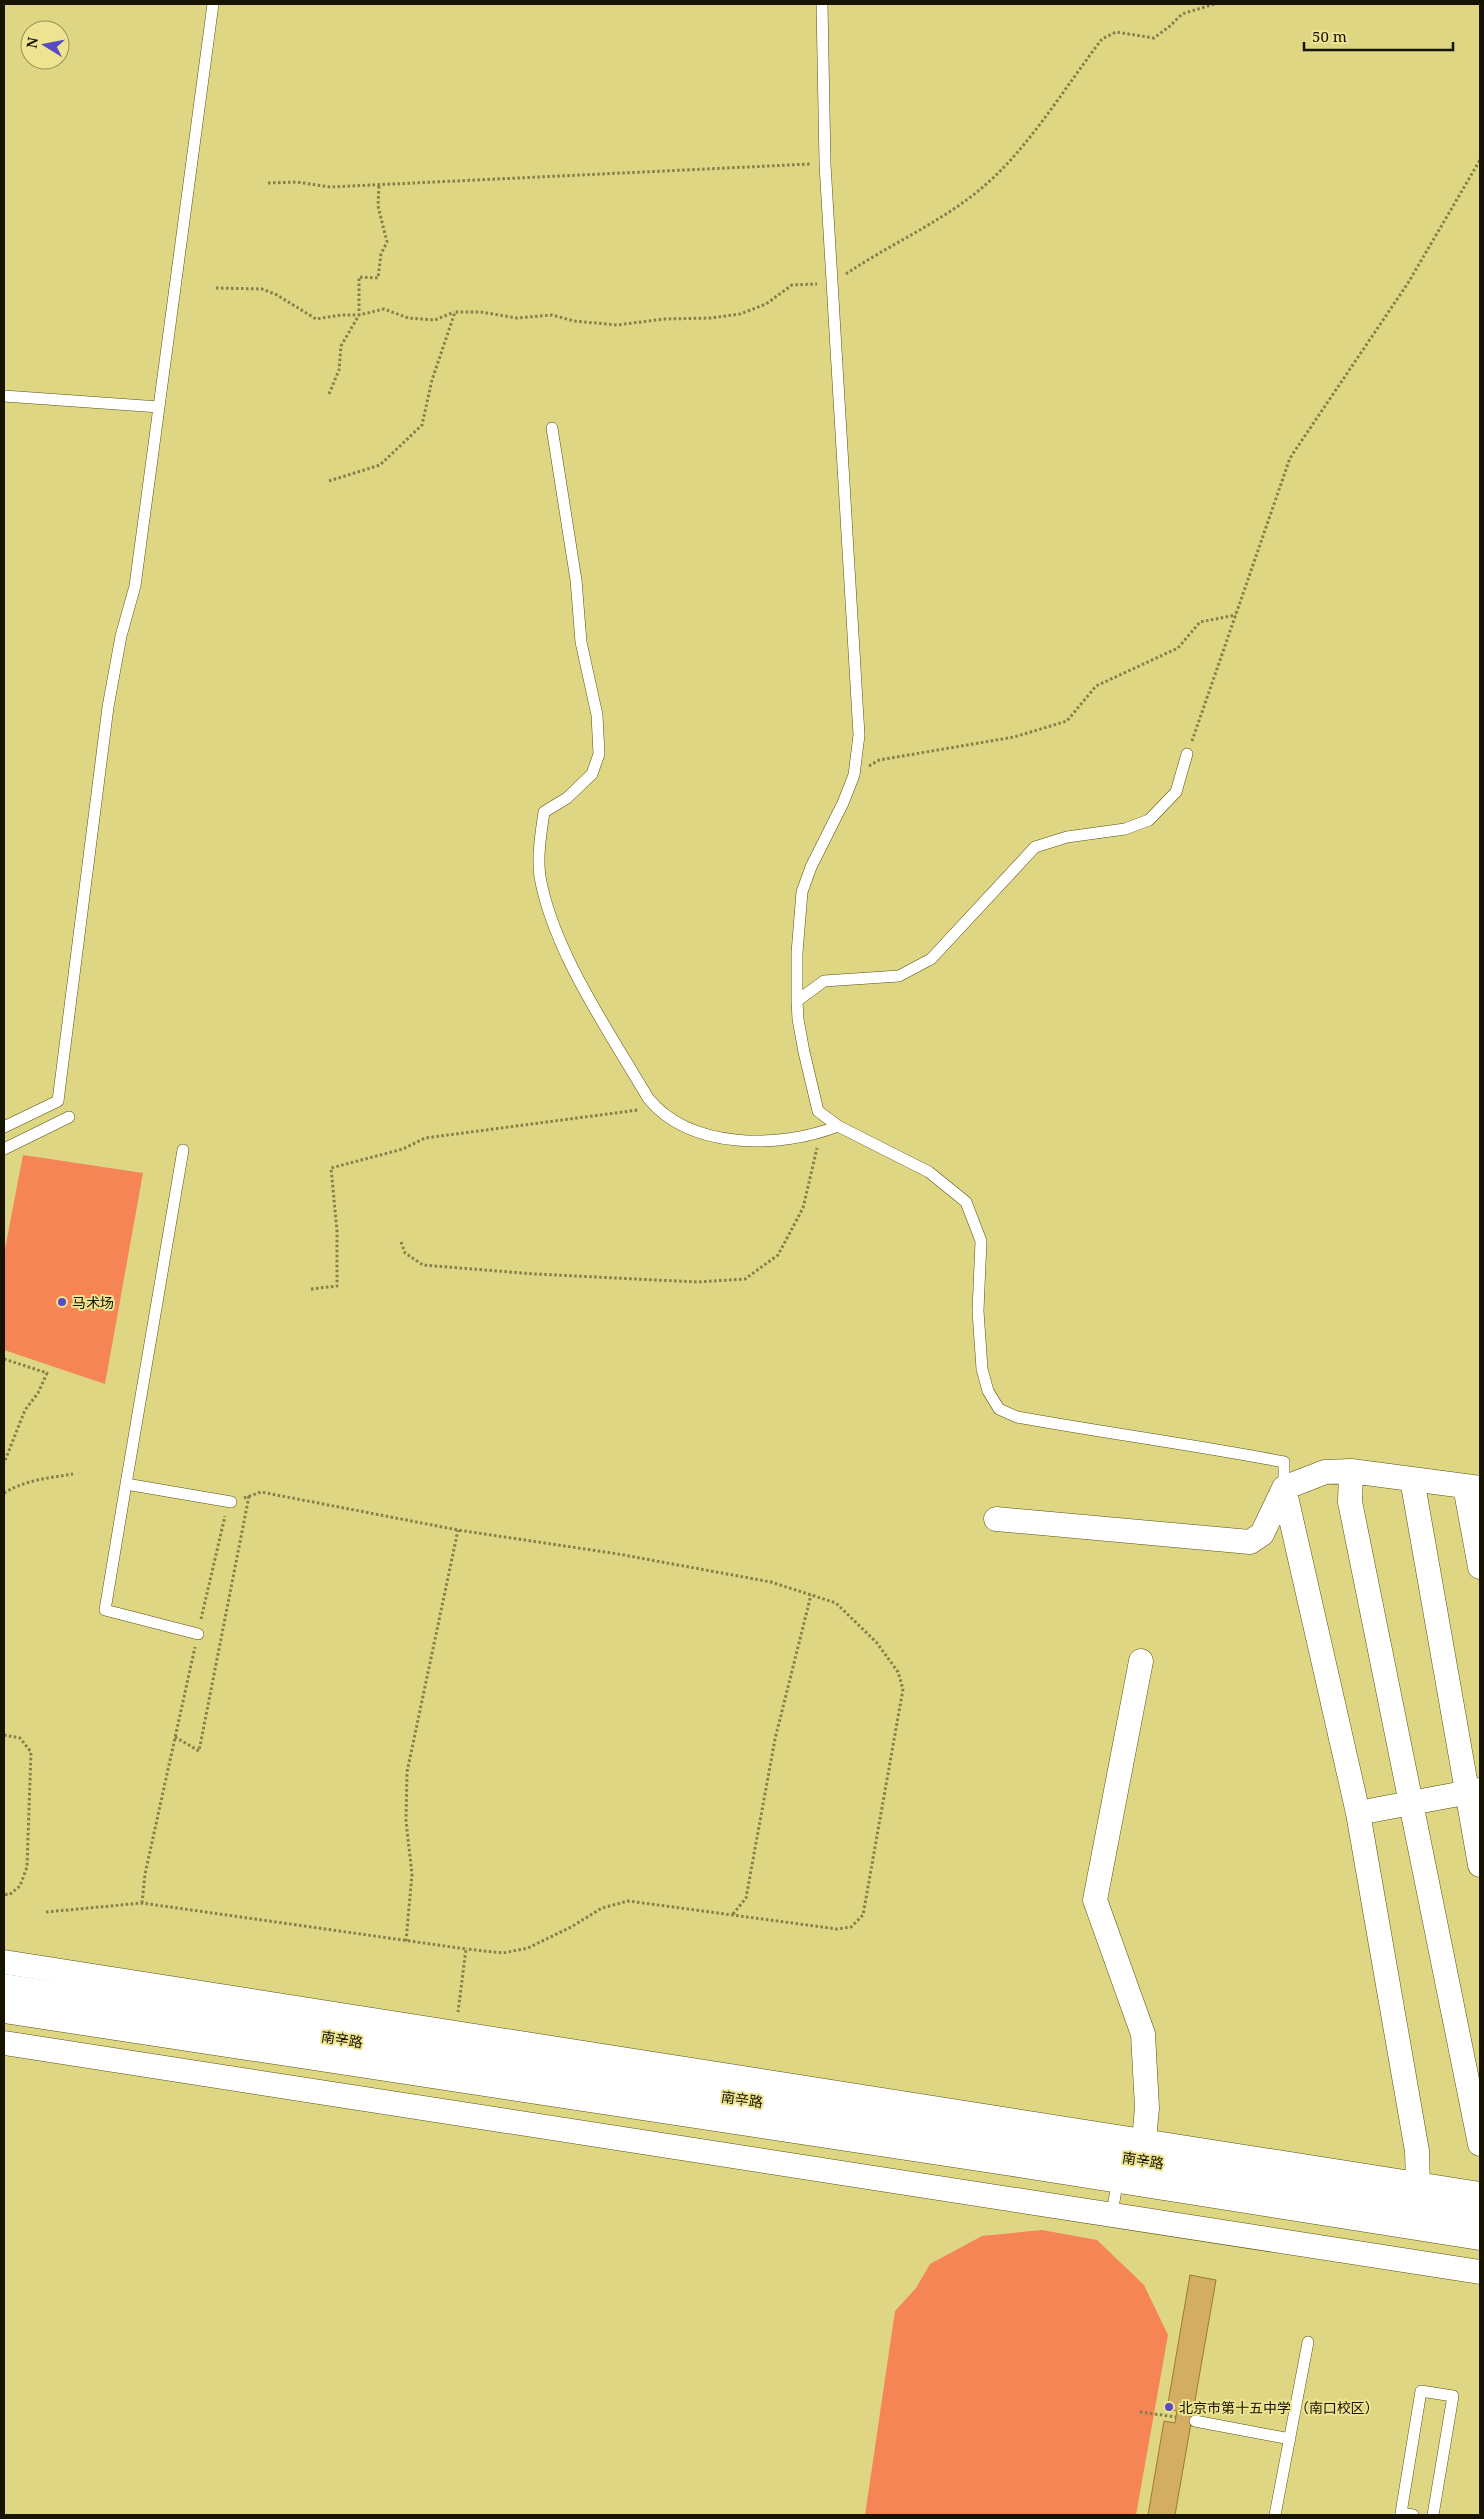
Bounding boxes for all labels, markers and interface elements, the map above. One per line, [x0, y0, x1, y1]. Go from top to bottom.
north arrow [20, 20, 70, 70]
scale bar [1304, 20, 1453, 52]
text: 50 m [1312, 26, 1347, 46]
text: N [21, 36, 42, 50]
place label: 马术场 [72, 1293, 114, 1312]
marker: 马术场 [56, 1296, 68, 1308]
street label: 南辛路 [320, 2026, 364, 2052]
street label: 南辛路 [720, 2087, 764, 2111]
street label: 南辛路 [1121, 2147, 1165, 2173]
place label: 北京市第十五中学 （南口校区） [1179, 2398, 1379, 2417]
marker: 北京市第十五中学 （南口校区） [1163, 2401, 1175, 2413]

